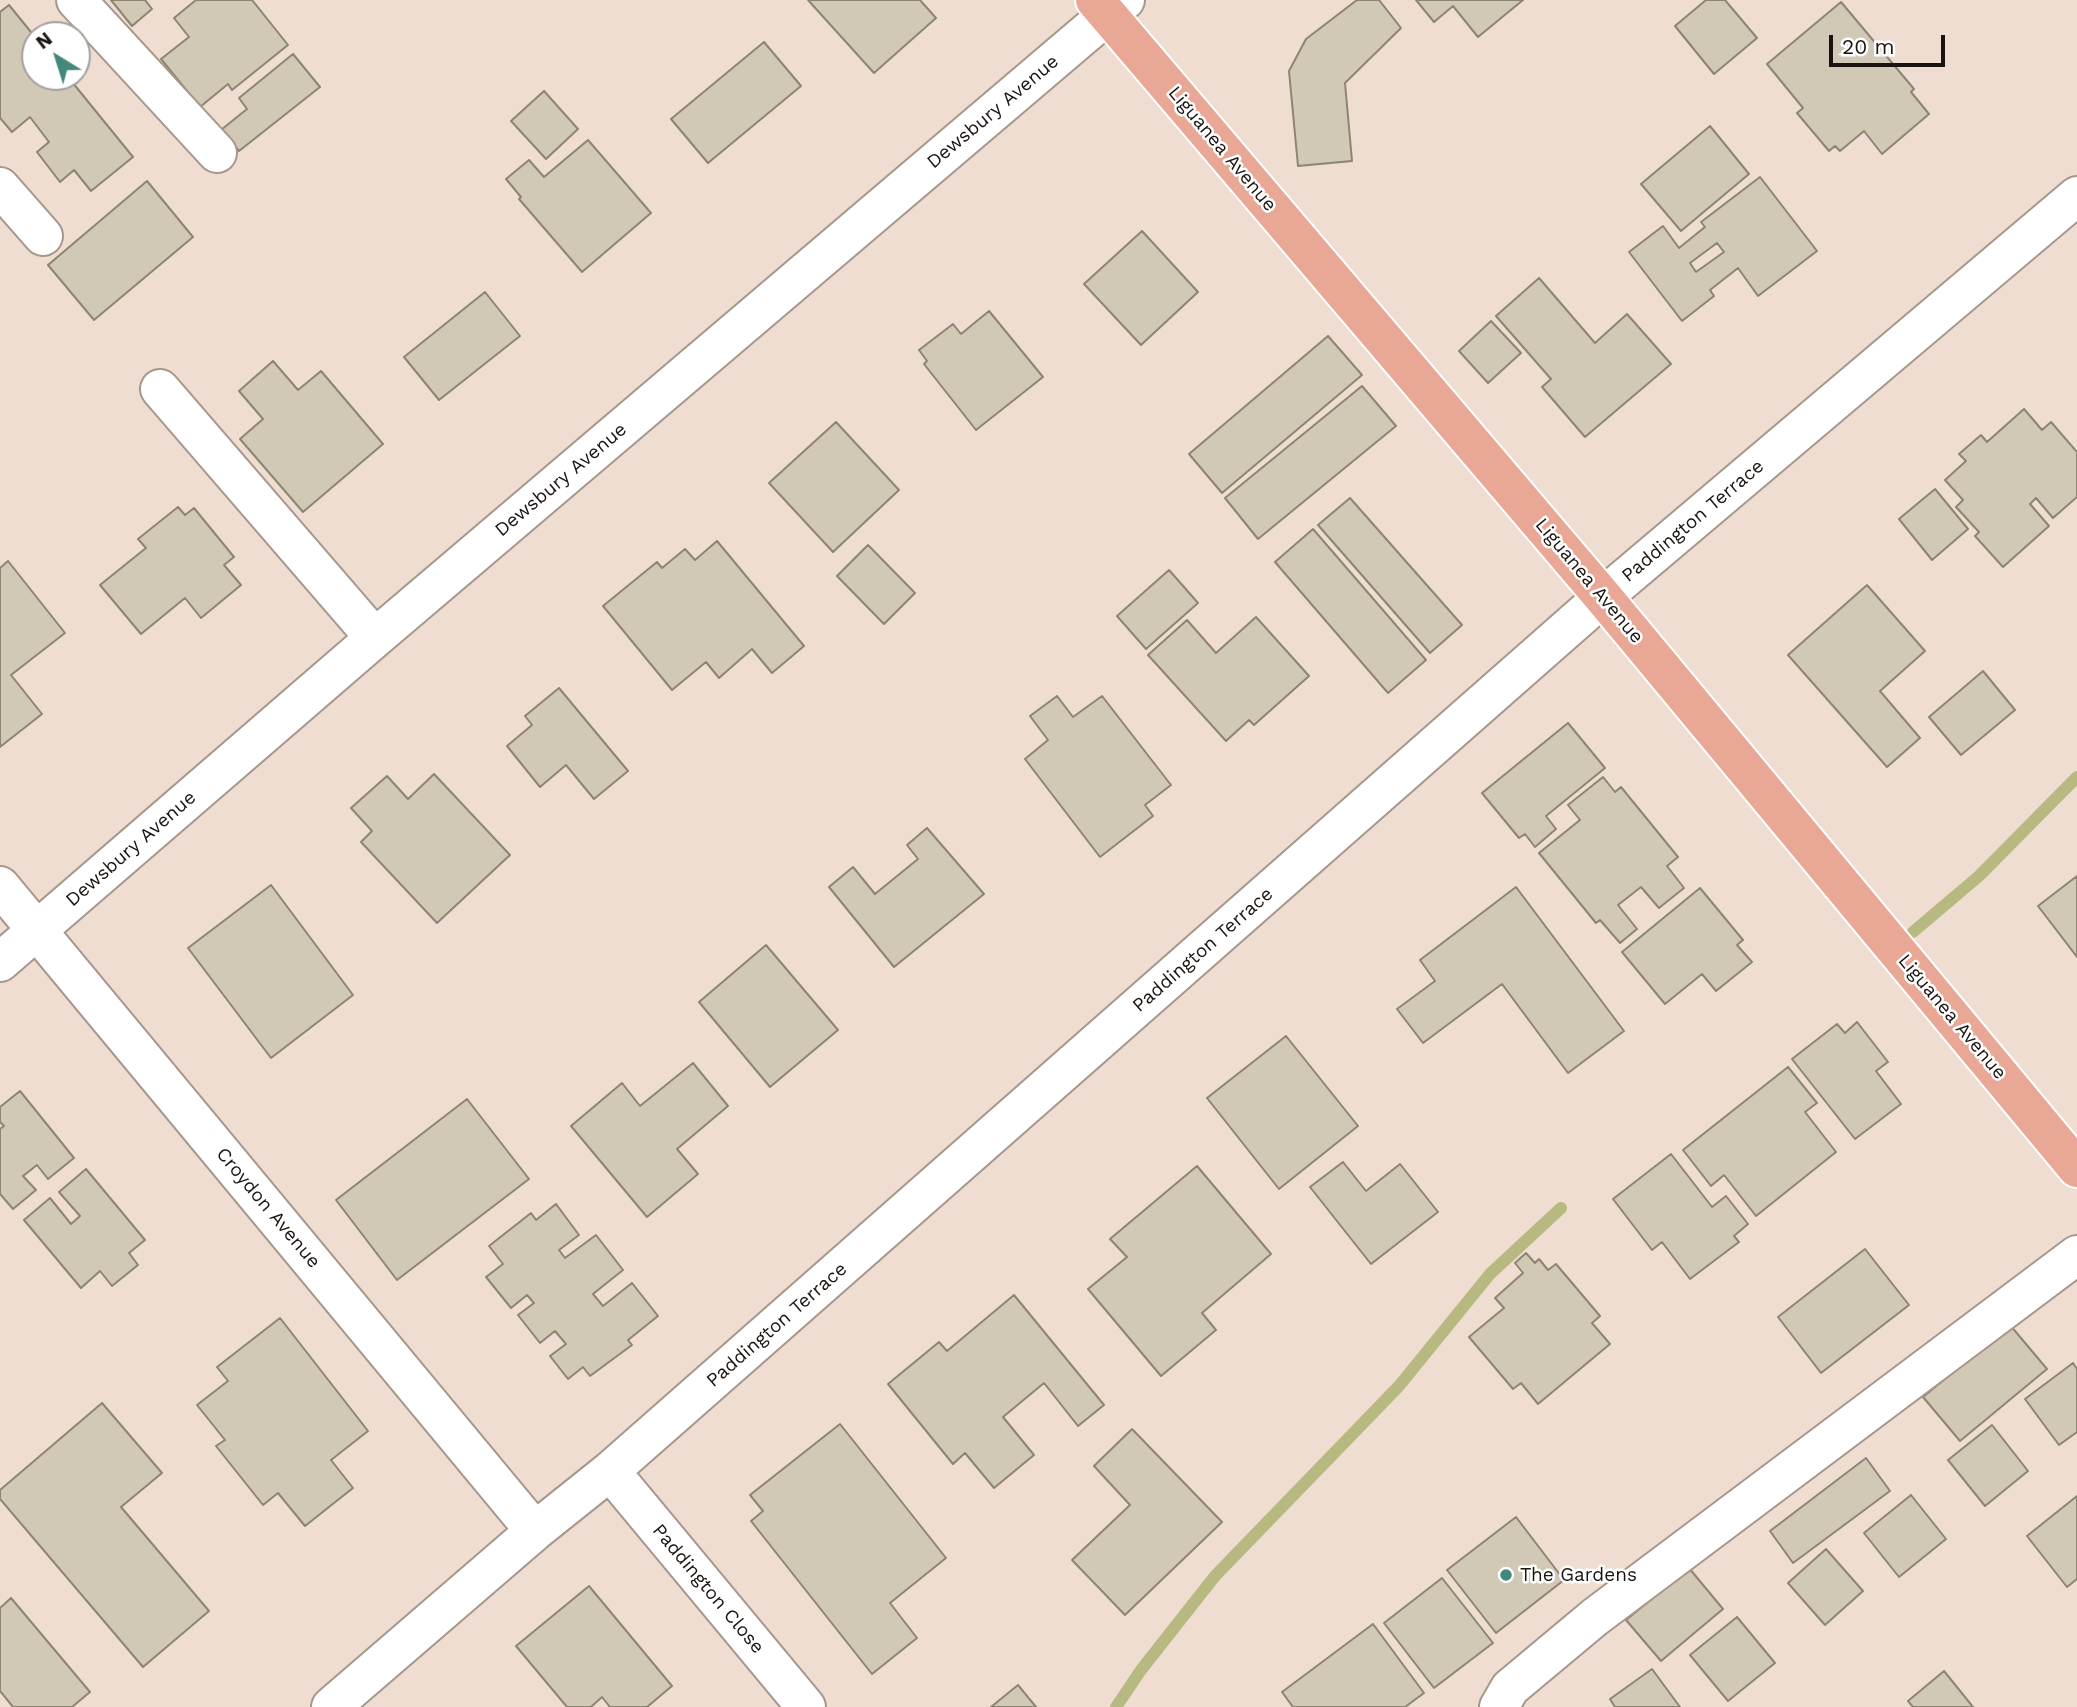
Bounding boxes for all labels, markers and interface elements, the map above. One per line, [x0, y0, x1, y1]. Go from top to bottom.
north arrow [21, 21, 91, 91]
scale bar [1832, 21, 1948, 65]
text: N [31, 27, 57, 54]
text: 20 m [1842, 34, 1894, 59]
street label: Dewsbury Avenue [922, 50, 1064, 174]
street label: Liguanea Avenue [1163, 82, 1281, 216]
street label: Dewsbury Avenue [490, 418, 632, 542]
street label: Paddington Terrace [1617, 455, 1769, 587]
street label: Liguanea Avenue [1530, 514, 1648, 648]
street label: Dewsbury Avenue [61, 786, 201, 912]
street label: Paddington Terrace [1128, 883, 1278, 1017]
street label: Liguanea Avenue [1893, 950, 2011, 1084]
street label: Croydon Avenue [211, 1143, 325, 1273]
street label: Paddington Terrace [702, 1258, 852, 1392]
street label: Paddington Close [647, 1520, 769, 1658]
place label: The Gardens [1520, 1564, 1637, 1586]
marker: The Gardens [1498, 1567, 1514, 1583]

